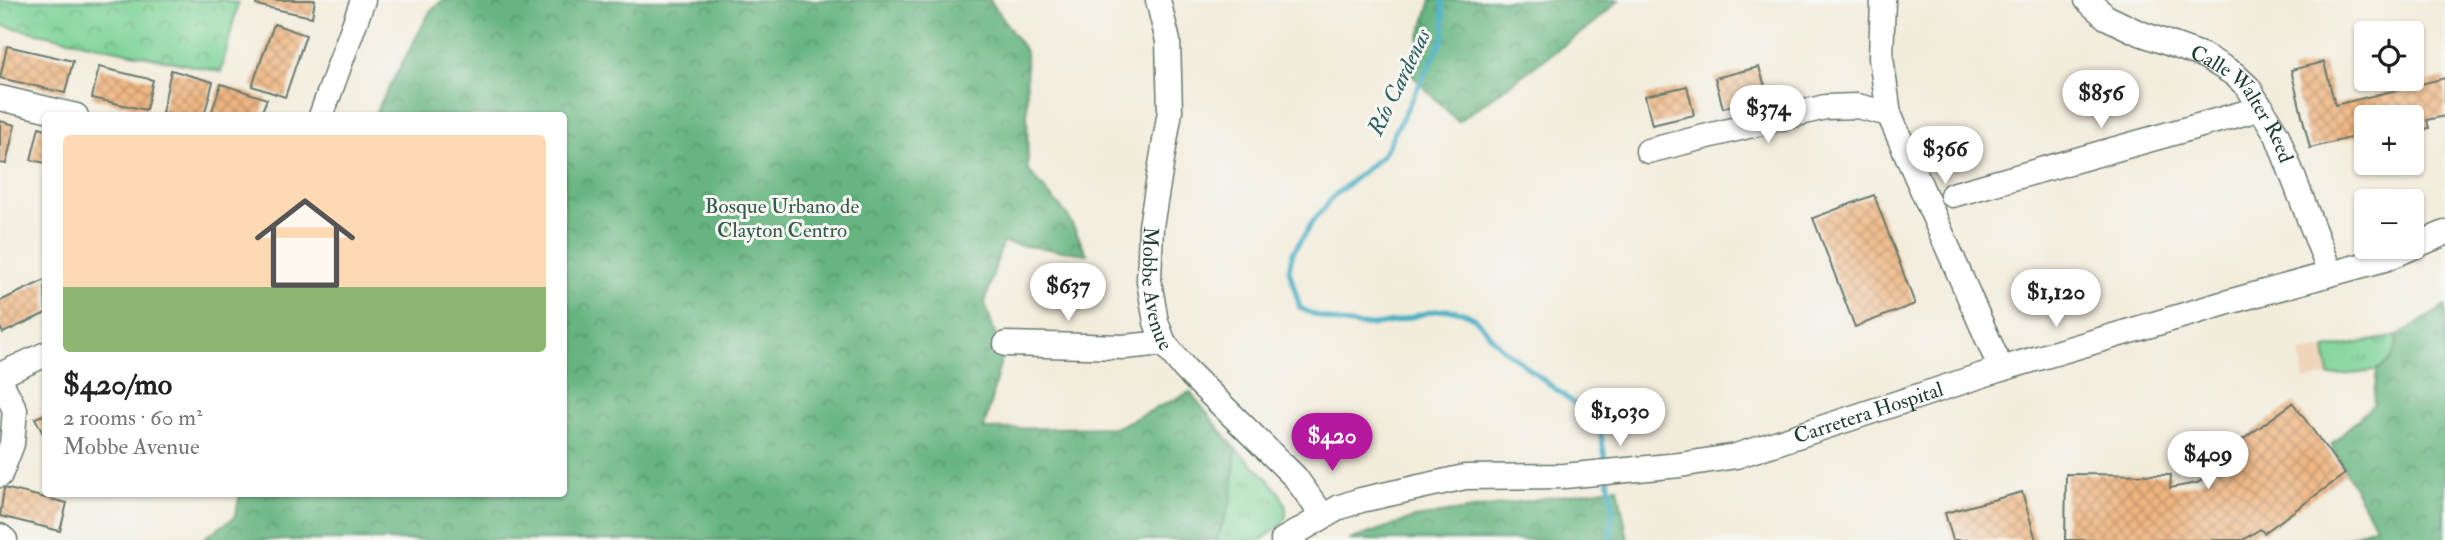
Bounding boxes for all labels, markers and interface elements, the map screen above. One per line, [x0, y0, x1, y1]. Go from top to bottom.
map controls [2354, 21, 2424, 259]
button: locate [2354, 21, 2424, 91]
water label: Río Cardenas [1360, 23, 1438, 141]
street label: Calle Walter Reed [2187, 39, 2300, 167]
pin: $856 [2060, 71, 2142, 130]
text: $856 [2078, 78, 2124, 107]
pin: $374 [1727, 86, 1809, 145]
text: $374 [1746, 93, 1790, 122]
button: + [2354, 105, 2424, 175]
pin: $366 [1904, 127, 1986, 186]
text: $366 [1922, 134, 1968, 163]
icon: home [242, 180, 368, 306]
button: − [2354, 189, 2424, 259]
park label: Bosque Urbano de Clayton Centro [705, 193, 859, 244]
street label: Mobbe Avenue [1135, 226, 1179, 357]
pin: $637 [1027, 264, 1109, 323]
pin: $1,120 [1999, 270, 2113, 329]
text: $637 [1046, 271, 1090, 300]
text: $1,120 [2027, 277, 2085, 306]
text: $420/mo [63, 366, 172, 403]
street label: Carretera Hospital [1790, 375, 1947, 450]
pin: $1,030 [1563, 388, 1677, 448]
text: $1,030 [1590, 396, 1650, 425]
text: 2 rooms · 60 m² [63, 403, 203, 432]
pin: $420 [1291, 414, 1373, 473]
text: $420 [1308, 421, 1356, 450]
text: Mobbe Avenue [63, 432, 200, 461]
pin: $409 [2167, 432, 2249, 491]
text: $409 [2184, 439, 2233, 468]

